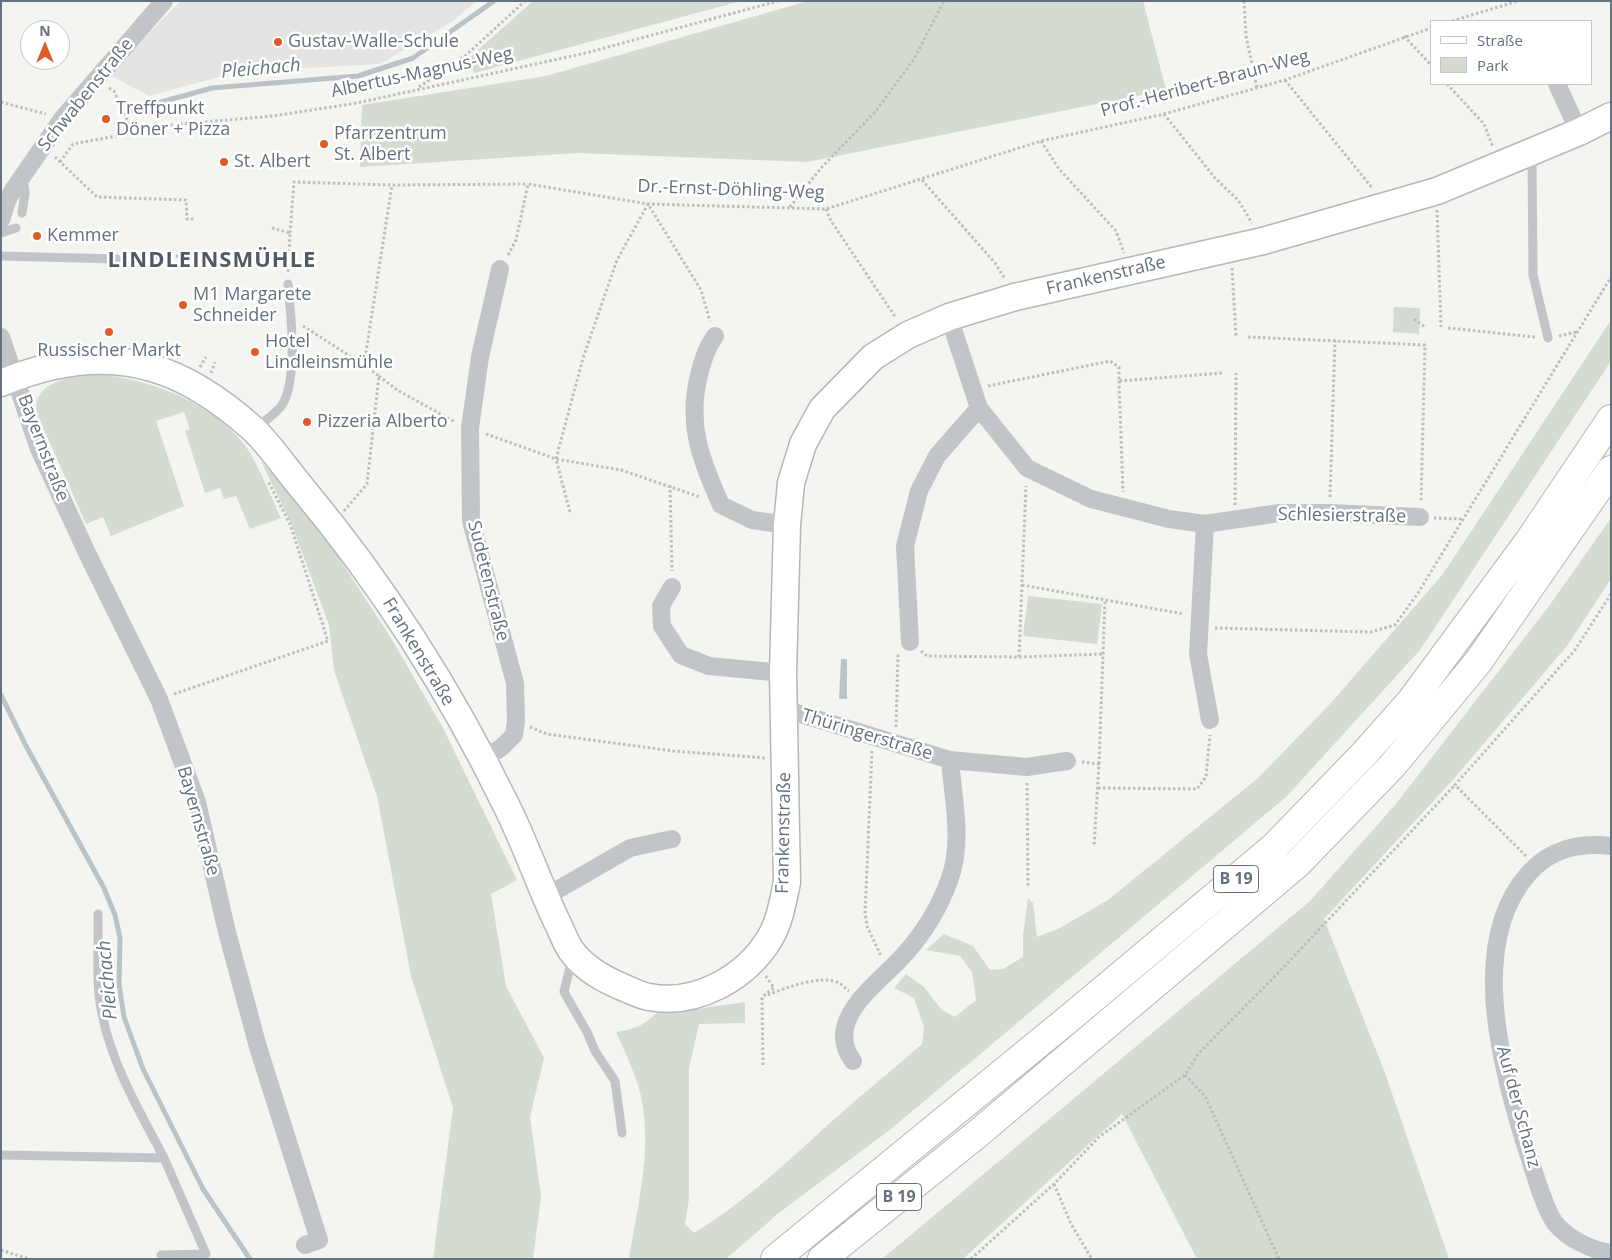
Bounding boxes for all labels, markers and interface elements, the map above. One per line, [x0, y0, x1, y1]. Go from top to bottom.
north arrow [20, 20, 70, 70]
legend [1430, 20, 1592, 85]
text: N [39, 21, 51, 40]
text: Straße [1477, 30, 1523, 50]
place label: Gustav-Walle-Schule [288, 31, 459, 53]
street label: Schwabenstraße [34, 34, 138, 156]
marker: Gustav-Walle-Schule [272, 36, 284, 48]
street label: Albertus-Magnus-Weg [329, 43, 515, 103]
street label: Prof.-Heribert-Braun-Weg [1098, 46, 1312, 122]
water label: Pleichach [220, 54, 302, 84]
text: Park [1477, 55, 1508, 75]
place label: Treffpunkt Döner + Pizza [116, 98, 230, 140]
marker: Treffpunkt Döner + Pizza [100, 113, 112, 125]
place label: Pfarrzentrum St. Albert [334, 123, 447, 166]
marker: Pfarrzentrum St. Albert [318, 138, 330, 150]
place label: St. Albert [234, 151, 311, 173]
marker: St. Albert [218, 156, 230, 168]
street label: Dr.-Ernst-Döhling-Weg [637, 176, 825, 204]
place label: Kemmer [47, 225, 119, 247]
marker: Kemmer [31, 230, 43, 242]
district label: LINDLEINSMÜHLE [106, 248, 318, 274]
street label: Frankenstraße [1044, 252, 1168, 300]
place label: M1 Margarete Schneider [193, 284, 311, 326]
marker: M1 Margarete Schneider [177, 299, 189, 311]
marker: Russischer Markt [103, 326, 115, 338]
place label: Hotel Lindleinsmühle [265, 331, 393, 374]
place label: Russischer Markt [37, 340, 181, 362]
marker: Hotel Lindleinsmühle [249, 346, 261, 358]
street label: Bayernstraße [13, 391, 73, 505]
place label: Pizzeria Alberto [317, 411, 448, 433]
marker: Pizzeria Alberto [301, 416, 313, 428]
street label: Schlesierstraße [1278, 504, 1406, 528]
street label: Sudetenstraße [463, 519, 513, 643]
street label: Frankenstraße [377, 594, 459, 710]
street label: Thüringerstraße [799, 705, 935, 765]
street label: Bayernstraße [172, 764, 224, 878]
street label: Frankenstraße [772, 772, 796, 894]
road number: B 19 [1214, 866, 1258, 892]
water label: Pleichach [93, 939, 123, 1021]
street label: Auf der Schanz [1491, 1044, 1545, 1170]
road number: B 19 [876, 1184, 922, 1210]

